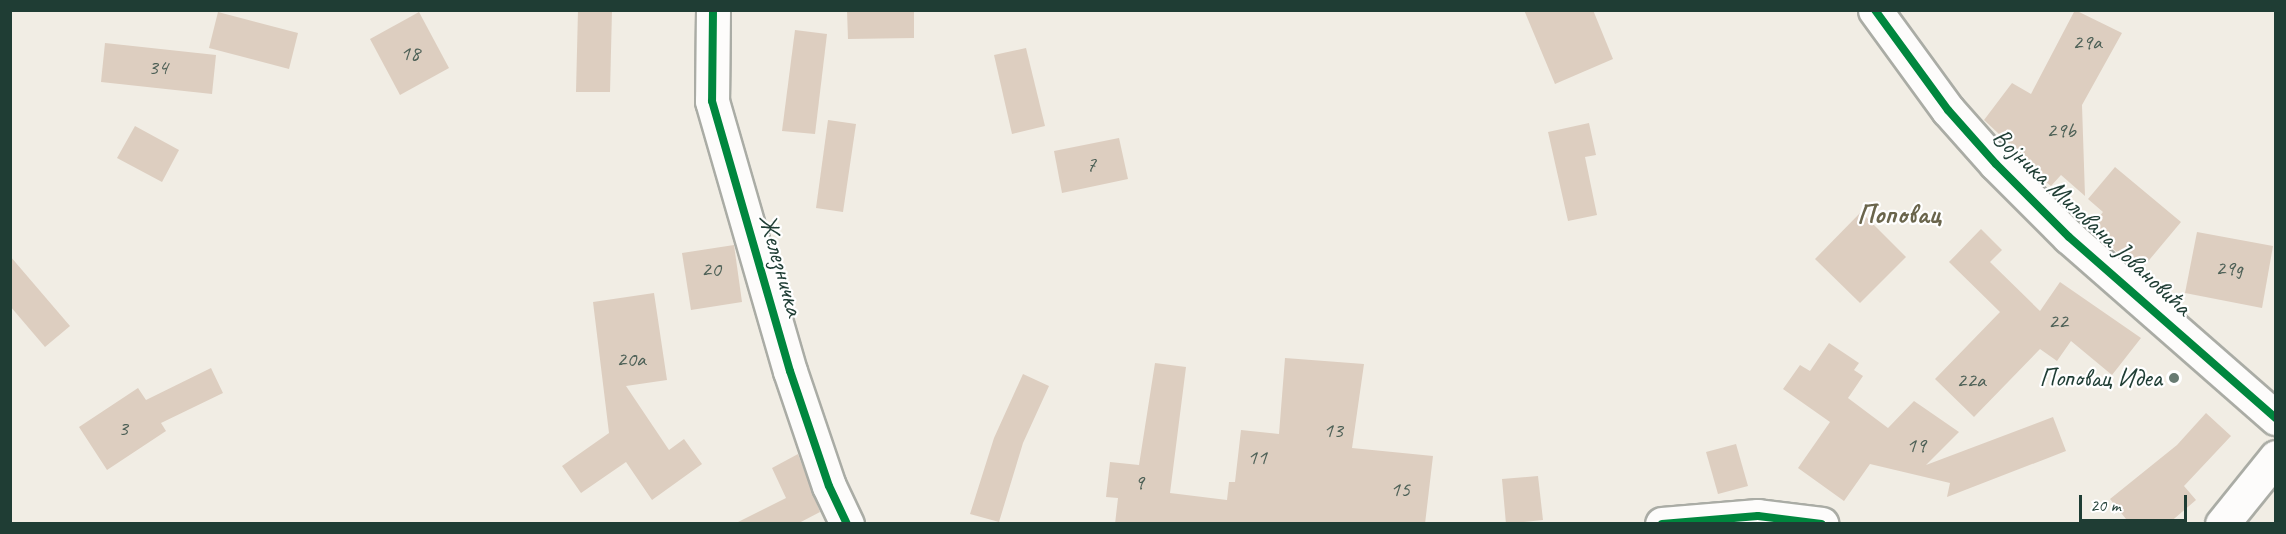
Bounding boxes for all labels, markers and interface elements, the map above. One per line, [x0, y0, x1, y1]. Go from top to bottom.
house number: 29a [2072, 30, 2102, 56]
house number: 18 [400, 41, 420, 67]
house number: 34 [148, 55, 168, 81]
house number: 29b [2046, 118, 2076, 144]
street label: Војника Милована Јовановића [1985, 121, 2199, 323]
house number: 7 [1086, 152, 1096, 178]
district label: Поповац [1857, 197, 1941, 231]
street label: Железничка [752, 210, 810, 320]
house number: 29g [2215, 256, 2243, 282]
house number: 20 [701, 257, 721, 283]
house number: 22 [2048, 309, 2068, 335]
house number: 20a [616, 347, 646, 373]
place label: Поповац Идеа [2039, 362, 2162, 394]
house number: 22a [1956, 368, 1986, 394]
marker: Поповац Идеа [2167, 371, 2181, 385]
house number: 3 [118, 416, 128, 442]
house number: 13 [1323, 418, 1343, 444]
house number: 19 [1906, 433, 1926, 459]
house number: 11 [1247, 445, 1267, 471]
house number: 9 [1134, 470, 1144, 496]
house number: 15 [1390, 477, 1410, 503]
scale bar [2082, 483, 2190, 521]
text: 20 m [2090, 494, 2121, 516]

